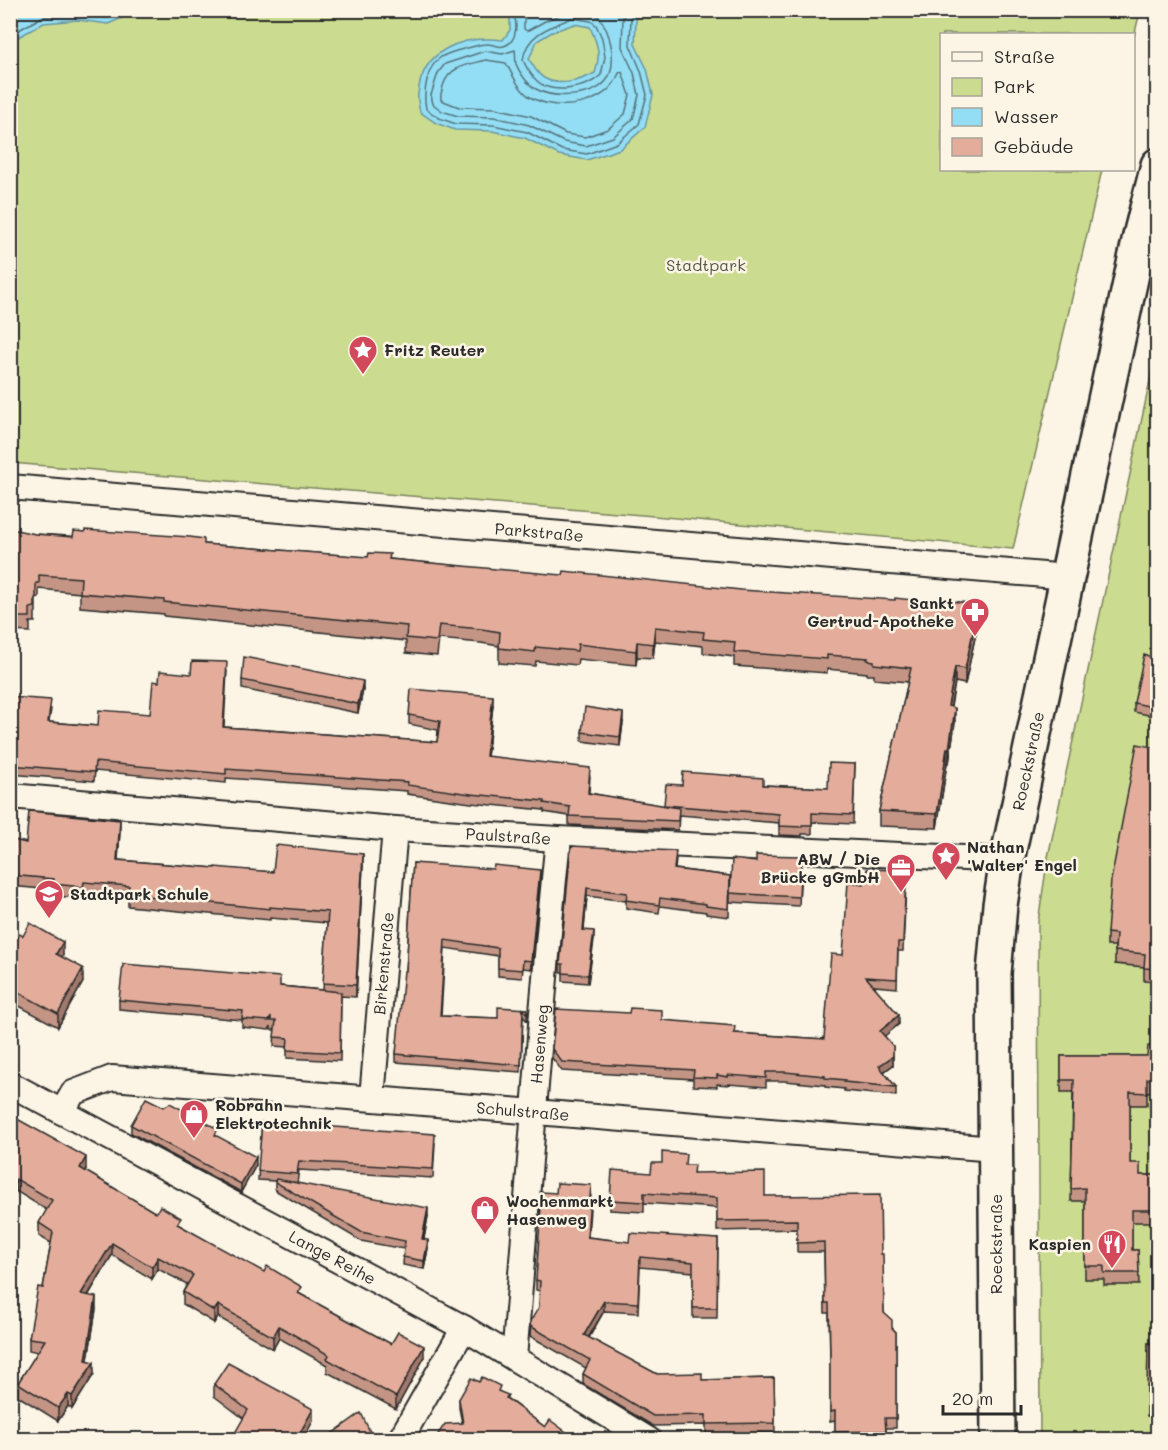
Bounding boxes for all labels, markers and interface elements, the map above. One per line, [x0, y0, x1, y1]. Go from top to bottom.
legend [940, 33, 1135, 171]
text: Straße [994, 44, 1055, 68]
text: Park [994, 74, 1035, 98]
text: Wasser [994, 104, 1059, 128]
text: Gebäude [994, 134, 1074, 158]
park label: Stadtpark [666, 254, 746, 275]
place icon: Fritz Reuter [347, 334, 379, 376]
place label: Fritz Reuter [384, 339, 485, 360]
street label: Parkstraße [494, 517, 584, 546]
place label: Sankt Gertrud-Apotheke [807, 592, 954, 631]
pharmacy icon: Sankt Gertrud-Apotheke [959, 596, 991, 638]
street label: Roeckstraße [1007, 710, 1048, 812]
street label: Paulstraße [465, 822, 552, 849]
place label: Nathan 'Walter' Engel [967, 836, 1077, 875]
place icon: Nathan 'Walter' Engel [930, 840, 962, 882]
place label: ABW / Die Brücke gGmbH [761, 848, 880, 887]
office icon: ABW / Die Brücke gGmbH [885, 852, 917, 894]
school or university icon: Stadtpark Schule [33, 878, 65, 920]
place label: Stadtpark Schule [70, 883, 209, 904]
street label: Birkenstraße [368, 911, 398, 1016]
street label: Hasenweg [525, 1003, 553, 1084]
place label: Robrahn Elektrotechnik [215, 1094, 332, 1133]
street label: Schulstraße [476, 1096, 570, 1125]
shop icon: Robrahn Elektrotechnik [178, 1098, 210, 1140]
place label: Wochenmarkt Hasenweg [506, 1190, 614, 1229]
shop icon: Wochenmarkt Hasenweg [469, 1194, 501, 1236]
street label: Roeckstraße [985, 1194, 1006, 1294]
street label: Lange Reihe [286, 1225, 380, 1289]
restaurant icon: Kaspien [1096, 1228, 1128, 1270]
place label: Kaspien [1028, 1233, 1091, 1254]
scale bar [943, 1378, 1021, 1416]
text: 20 m [952, 1386, 993, 1410]

